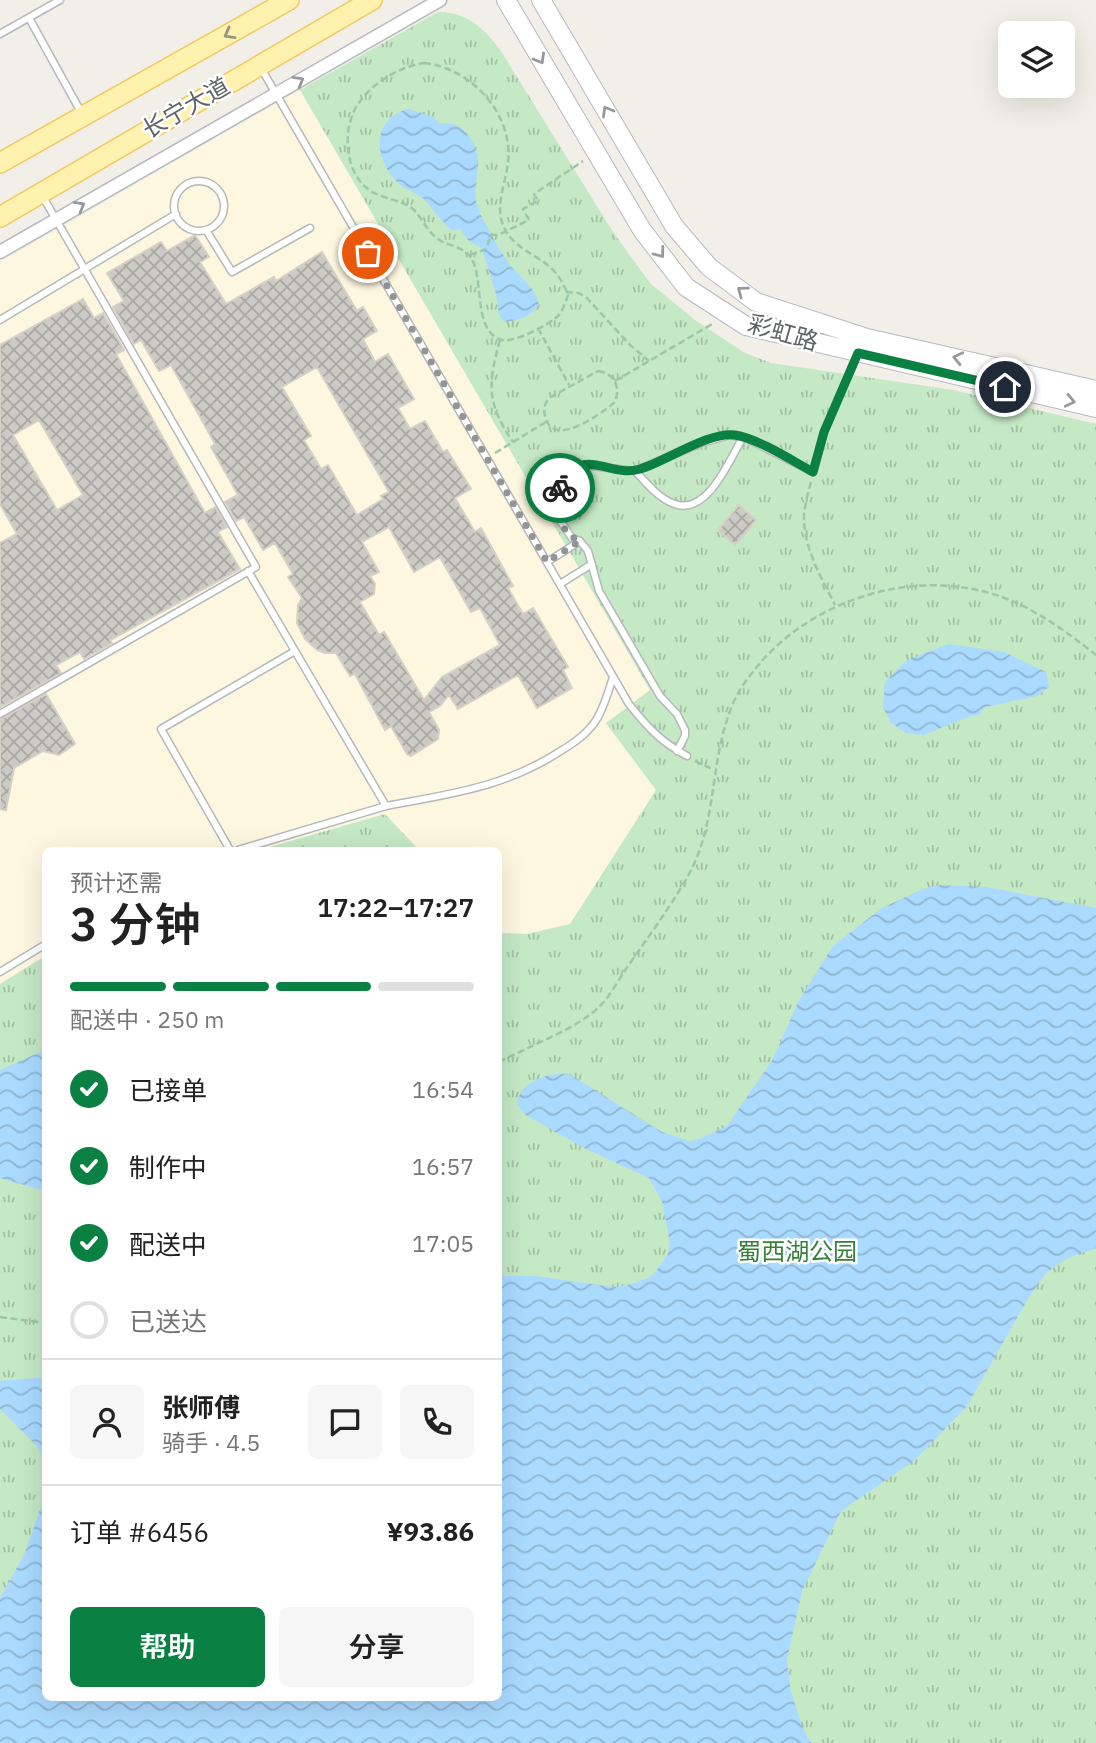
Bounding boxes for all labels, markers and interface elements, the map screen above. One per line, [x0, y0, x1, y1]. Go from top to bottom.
map controls [998, 21, 1075, 98]
button: layers [998, 21, 1075, 98]
one-way arrow [224, 26, 237, 39]
one-way arrow [532, 52, 545, 64]
street label: 长宁大道 [136, 69, 235, 145]
one-way arrow [292, 76, 305, 89]
one-way arrow [602, 106, 615, 119]
one-way arrow [73, 201, 86, 214]
pin [338, 223, 398, 283]
icon: bag [349, 234, 387, 272]
one-way arrow [651, 245, 664, 257]
one-way arrow [737, 287, 750, 299]
street label: 彩虹路 [744, 307, 822, 357]
one-way arrow [952, 352, 964, 366]
pin [975, 357, 1035, 417]
icon: home [986, 368, 1024, 406]
one-way arrow [1064, 393, 1076, 408]
courier [525, 453, 595, 523]
icon: bike [541, 469, 579, 507]
text: 预计还需 [70, 867, 162, 897]
text: 17:22–17:27 [317, 890, 474, 924]
text: 3 分钟 [70, 894, 200, 954]
text: 配送中 · 250 m [70, 1004, 224, 1034]
icon: check [70, 1070, 108, 1108]
text: 已接单 [129, 1073, 207, 1107]
text: 16:54 [412, 1074, 474, 1104]
icon: check [70, 1147, 108, 1185]
text: 制作中 [129, 1150, 207, 1184]
text: 16:57 [412, 1151, 474, 1181]
icon: check [70, 1224, 108, 1262]
text: 配送中 [129, 1227, 207, 1261]
text: 17:05 [412, 1228, 474, 1258]
park label: 蜀西湖公园 [737, 1235, 857, 1267]
text: 已送达 [129, 1304, 207, 1338]
button: person [70, 1385, 144, 1459]
button: chat [308, 1385, 382, 1459]
button: phone [400, 1385, 474, 1459]
text: 张师傅 [162, 1390, 240, 1424]
text: 骑手 · 4.5 [162, 1427, 260, 1457]
text: ¥93.86 [387, 1514, 474, 1548]
text: 订单 #6456 [70, 1515, 209, 1549]
button: 帮助 [70, 1607, 265, 1687]
button: 分享 [279, 1607, 474, 1687]

